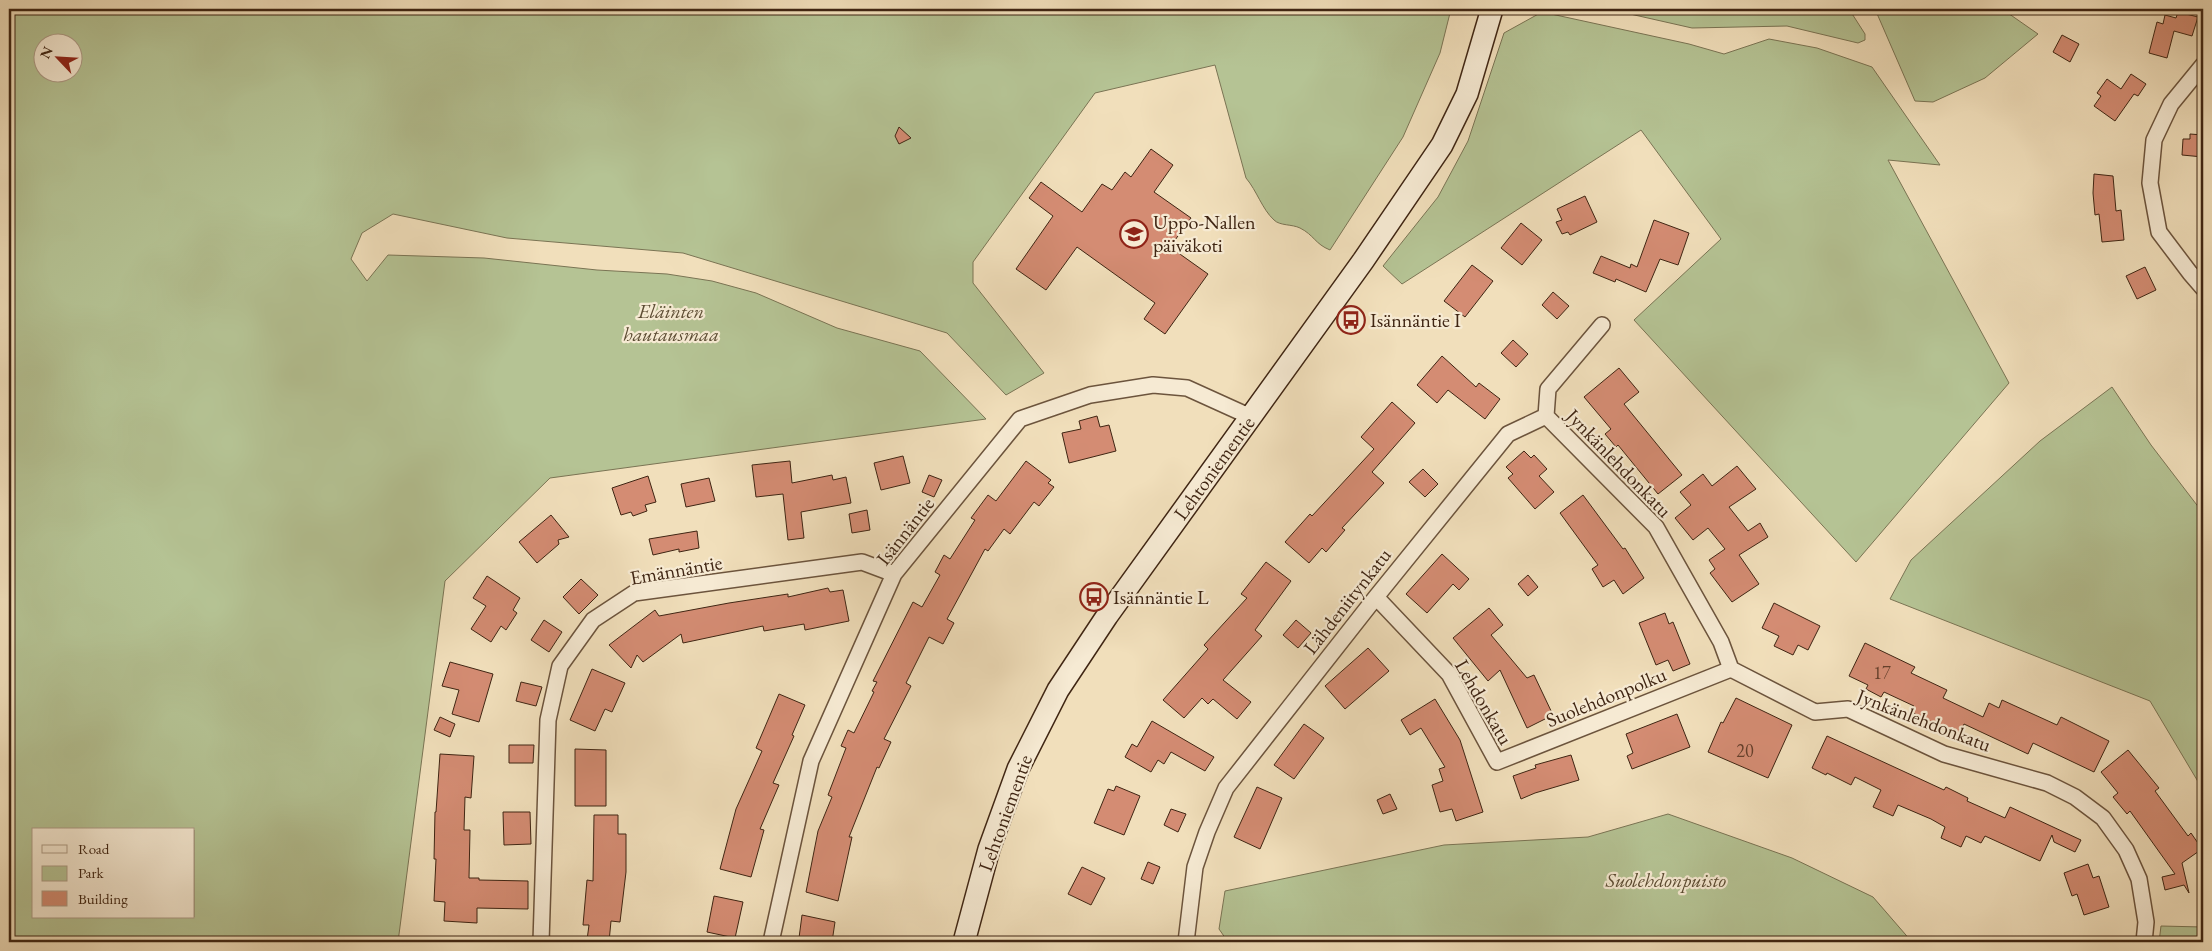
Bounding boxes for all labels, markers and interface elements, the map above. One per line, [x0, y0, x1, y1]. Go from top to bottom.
north arrow [32, 32, 82, 82]
text: N [36, 43, 57, 61]
place label: Uppo-Nallen päiväkoti [1153, 209, 1256, 258]
school or university icon: Uppo-Nallen päiväkoti [1119, 219, 1149, 249]
park label: Eläinten hautausmaa [623, 298, 719, 347]
bus stop icon: Isännäntie I [1336, 305, 1366, 335]
place label: Isännäntie I [1370, 307, 1461, 333]
street label: Jynkänlehdonkatu [1559, 402, 1678, 523]
street label: Lehtoniementie [1168, 411, 1261, 525]
street label: Isännäntie [870, 491, 940, 570]
street label: Lähdeniitynkatu [1297, 542, 1397, 659]
street label: Emännäntie [628, 549, 724, 591]
bus stop icon: Isännäntie L [1079, 582, 1109, 612]
place label: Isännäntie L [1113, 584, 1209, 610]
street label: Lehdonkatu [1449, 655, 1519, 750]
street label: Suolehdonpolku [1542, 661, 1670, 733]
house number: 17 [1873, 661, 1891, 684]
street label: Jynkänlehdonkatu [1851, 682, 1995, 758]
house number: 20 [1736, 739, 1754, 762]
street label: Lehtoniementie [972, 751, 1038, 875]
legend [32, 828, 195, 918]
text: Road [78, 839, 110, 858]
text: Park [78, 863, 105, 882]
park label: Suolehdonpuisto [1605, 867, 1727, 893]
text: Building [78, 889, 128, 908]

